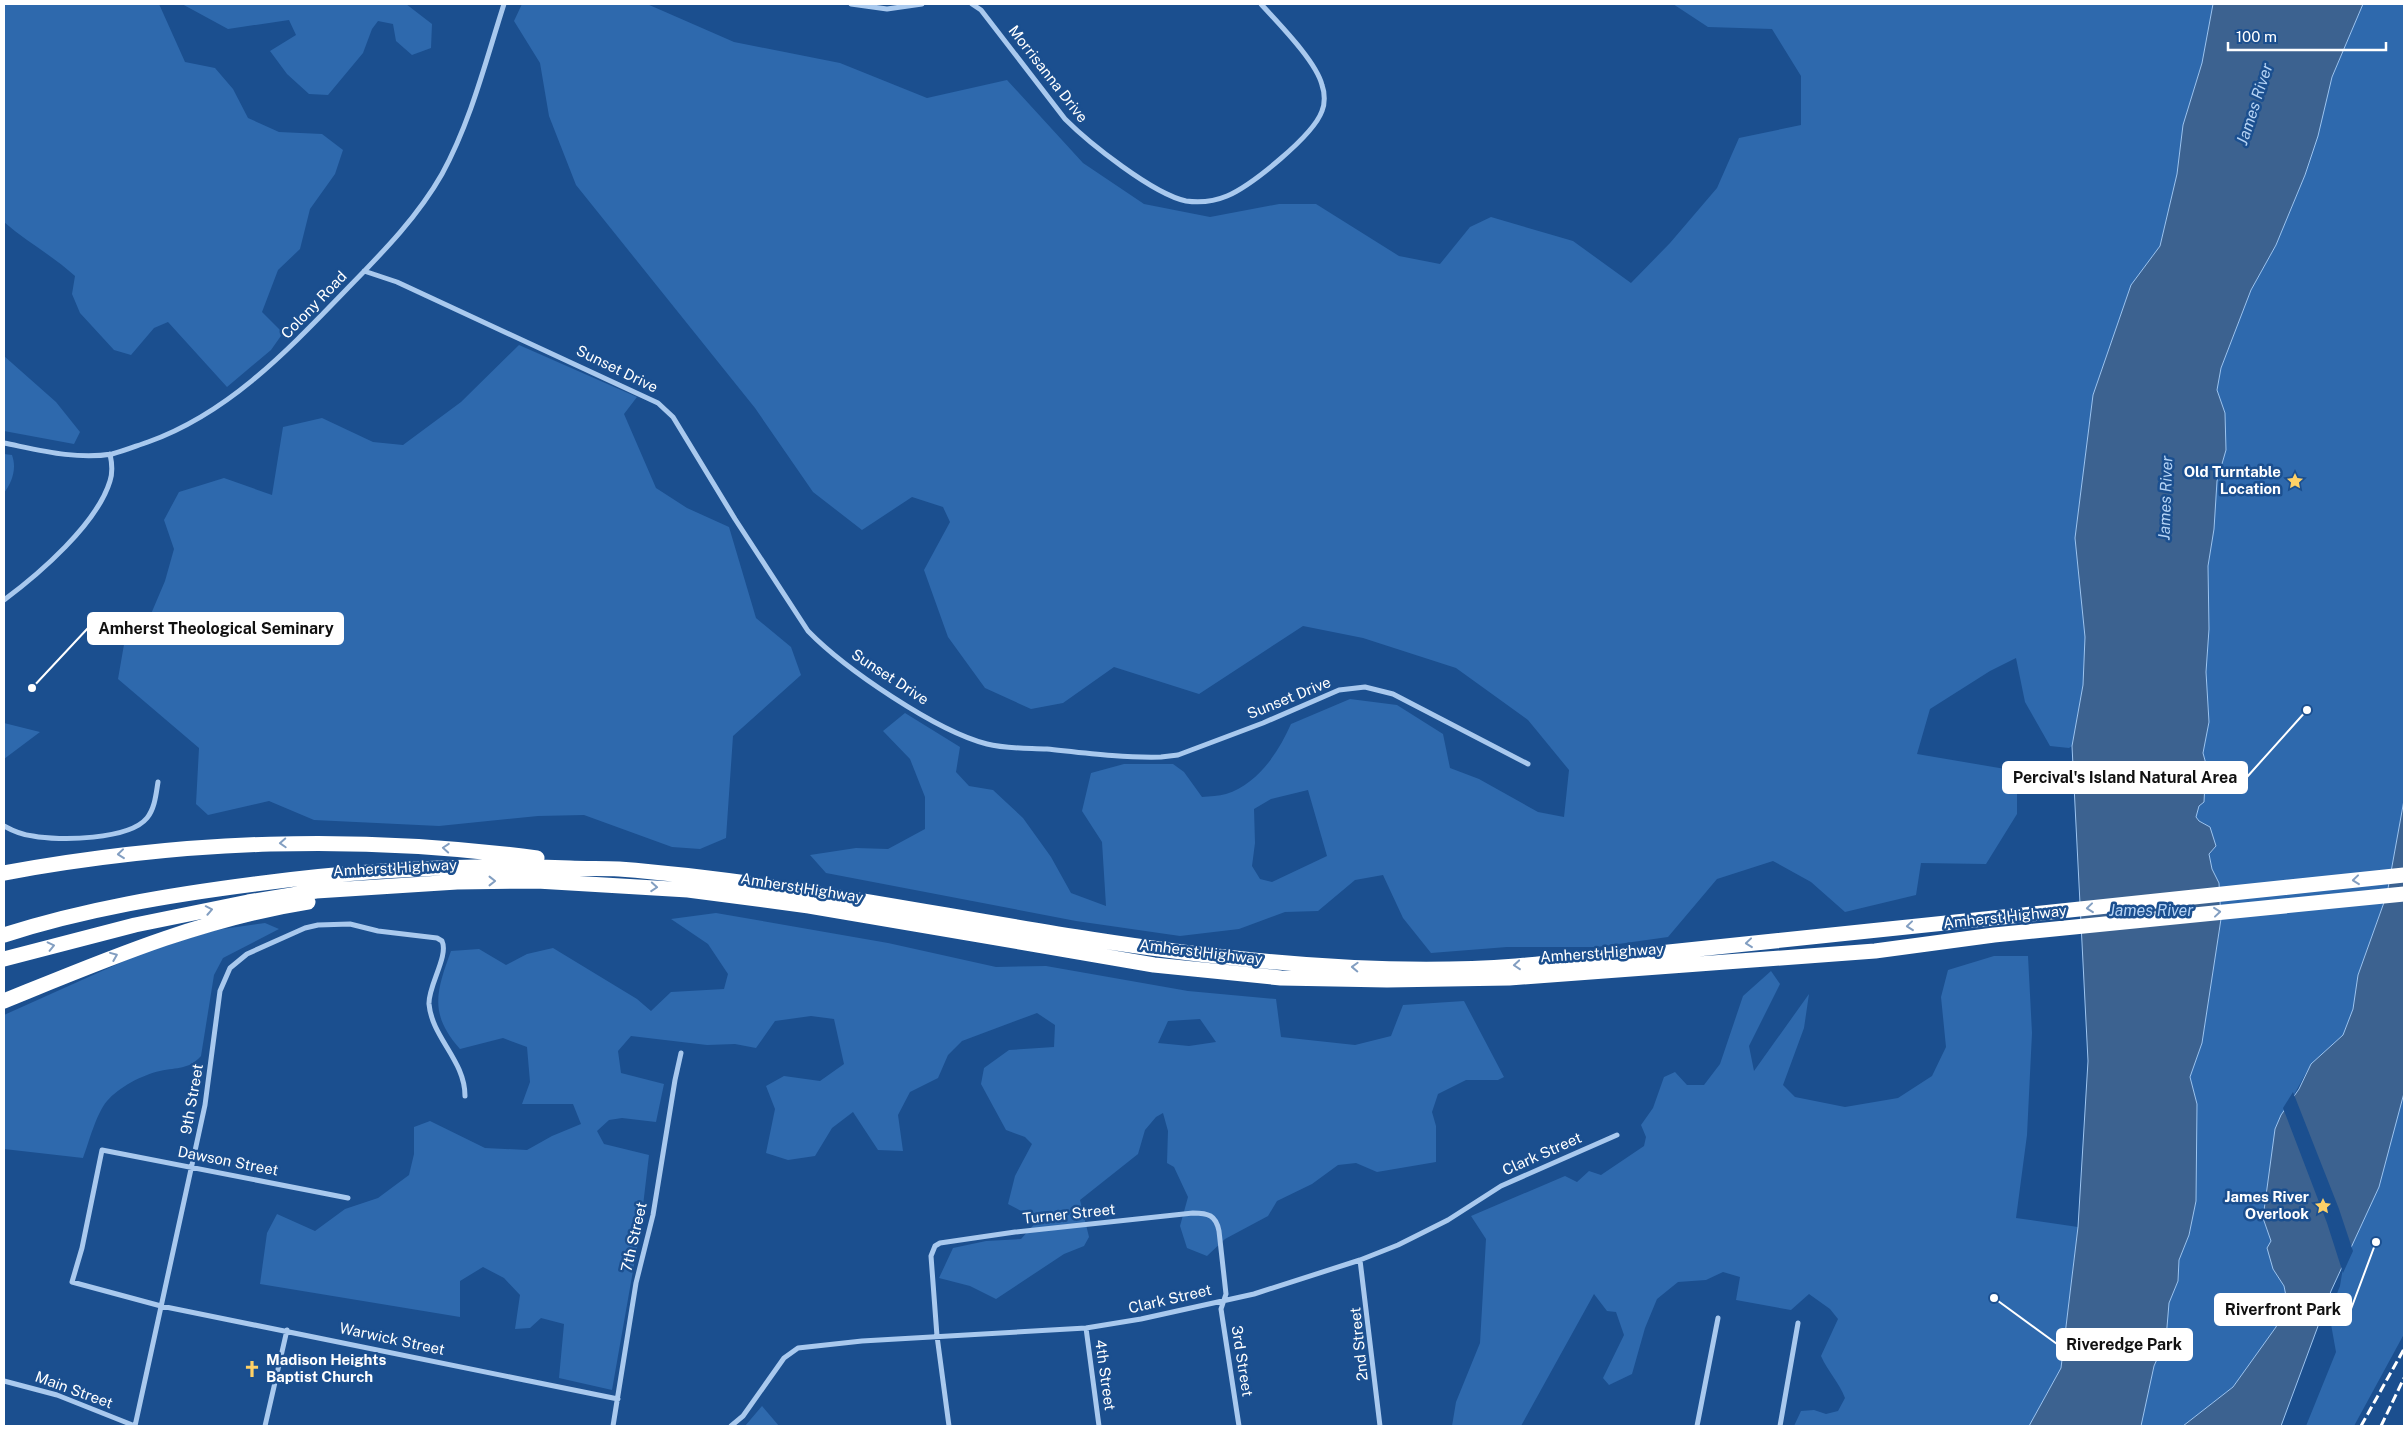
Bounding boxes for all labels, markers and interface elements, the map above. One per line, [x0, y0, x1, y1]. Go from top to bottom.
scale bar [2228, 20, 2386, 52]
street label: Morrisanna Drive [1005, 22, 1091, 125]
text: 100 m [2236, 28, 2277, 45]
water label: James River [2232, 60, 2277, 147]
street label: Colony Road [277, 267, 350, 342]
street label: Sunset Drive [574, 341, 661, 396]
water label: James River [2155, 454, 2177, 541]
place label: Old Turntable Location [2184, 463, 2281, 497]
place icon: Old Turntable Location [2285, 471, 2305, 491]
callout: Amherst Theological Seminary [88, 613, 343, 644]
text: Amherst Theological Seminary [98, 619, 334, 638]
street label: Sunset Drive [849, 645, 932, 708]
street label: Sunset Drive [1245, 673, 1333, 722]
callout: Percival's Island Natural Area [2003, 762, 2247, 793]
text: Percival's Island Natural Area [2013, 768, 2237, 787]
one-way arrow [279, 837, 287, 848]
one-way arrow [441, 843, 449, 854]
one-way arrow [117, 848, 125, 859]
street label: Amherst Highway [333, 856, 457, 879]
street label: Amherst Highway [740, 869, 865, 906]
one-way arrow [2351, 874, 2359, 885]
one-way arrow [488, 876, 496, 887]
one-way arrow [651, 882, 659, 893]
water label: James River [2109, 901, 2194, 920]
street label: Amherst Highway [1942, 902, 2067, 931]
one-way arrow [2085, 902, 2093, 913]
one-way arrow [205, 905, 214, 915]
one-way arrow [2213, 907, 2221, 918]
one-way arrow [1906, 920, 1914, 931]
street label: Amherst Highway [1138, 936, 1264, 967]
one-way arrow [1745, 937, 1753, 948]
street label: Amherst Highway [1540, 940, 1664, 965]
one-way arrow [46, 941, 55, 952]
one-way arrow [109, 952, 118, 963]
one-way arrow [1513, 960, 1521, 971]
one-way arrow [1351, 961, 1359, 972]
street label: 9th Street [177, 1062, 206, 1136]
street label: Clark Street [1500, 1128, 1584, 1179]
street label: Dawson Street [176, 1142, 280, 1179]
place label: James River Overlook [2224, 1188, 2309, 1222]
place icon: James River Overlook [2313, 1196, 2333, 1216]
street label: 7th Street [617, 1200, 650, 1273]
street label: Turner Street [1022, 1200, 1116, 1227]
street label: Clark Street [1127, 1281, 1213, 1316]
callout: Riverfront Park [2215, 1294, 2351, 1325]
text: Riverfront Park [2225, 1300, 2341, 1319]
street label: 2nd Street [1346, 1306, 1371, 1382]
street label: Warwick Street [338, 1319, 447, 1358]
street label: 3rd Street [1228, 1324, 1257, 1398]
callout: Riveredge Park [2057, 1329, 2192, 1360]
text: Riveredge Park [2066, 1335, 2182, 1354]
street label: 4th Street [1092, 1338, 1119, 1412]
place label: Madison Heights Baptist Church [266, 1351, 386, 1385]
church icon: Madison Heights Baptist Church [242, 1359, 262, 1379]
street label: Main Street [33, 1368, 116, 1412]

